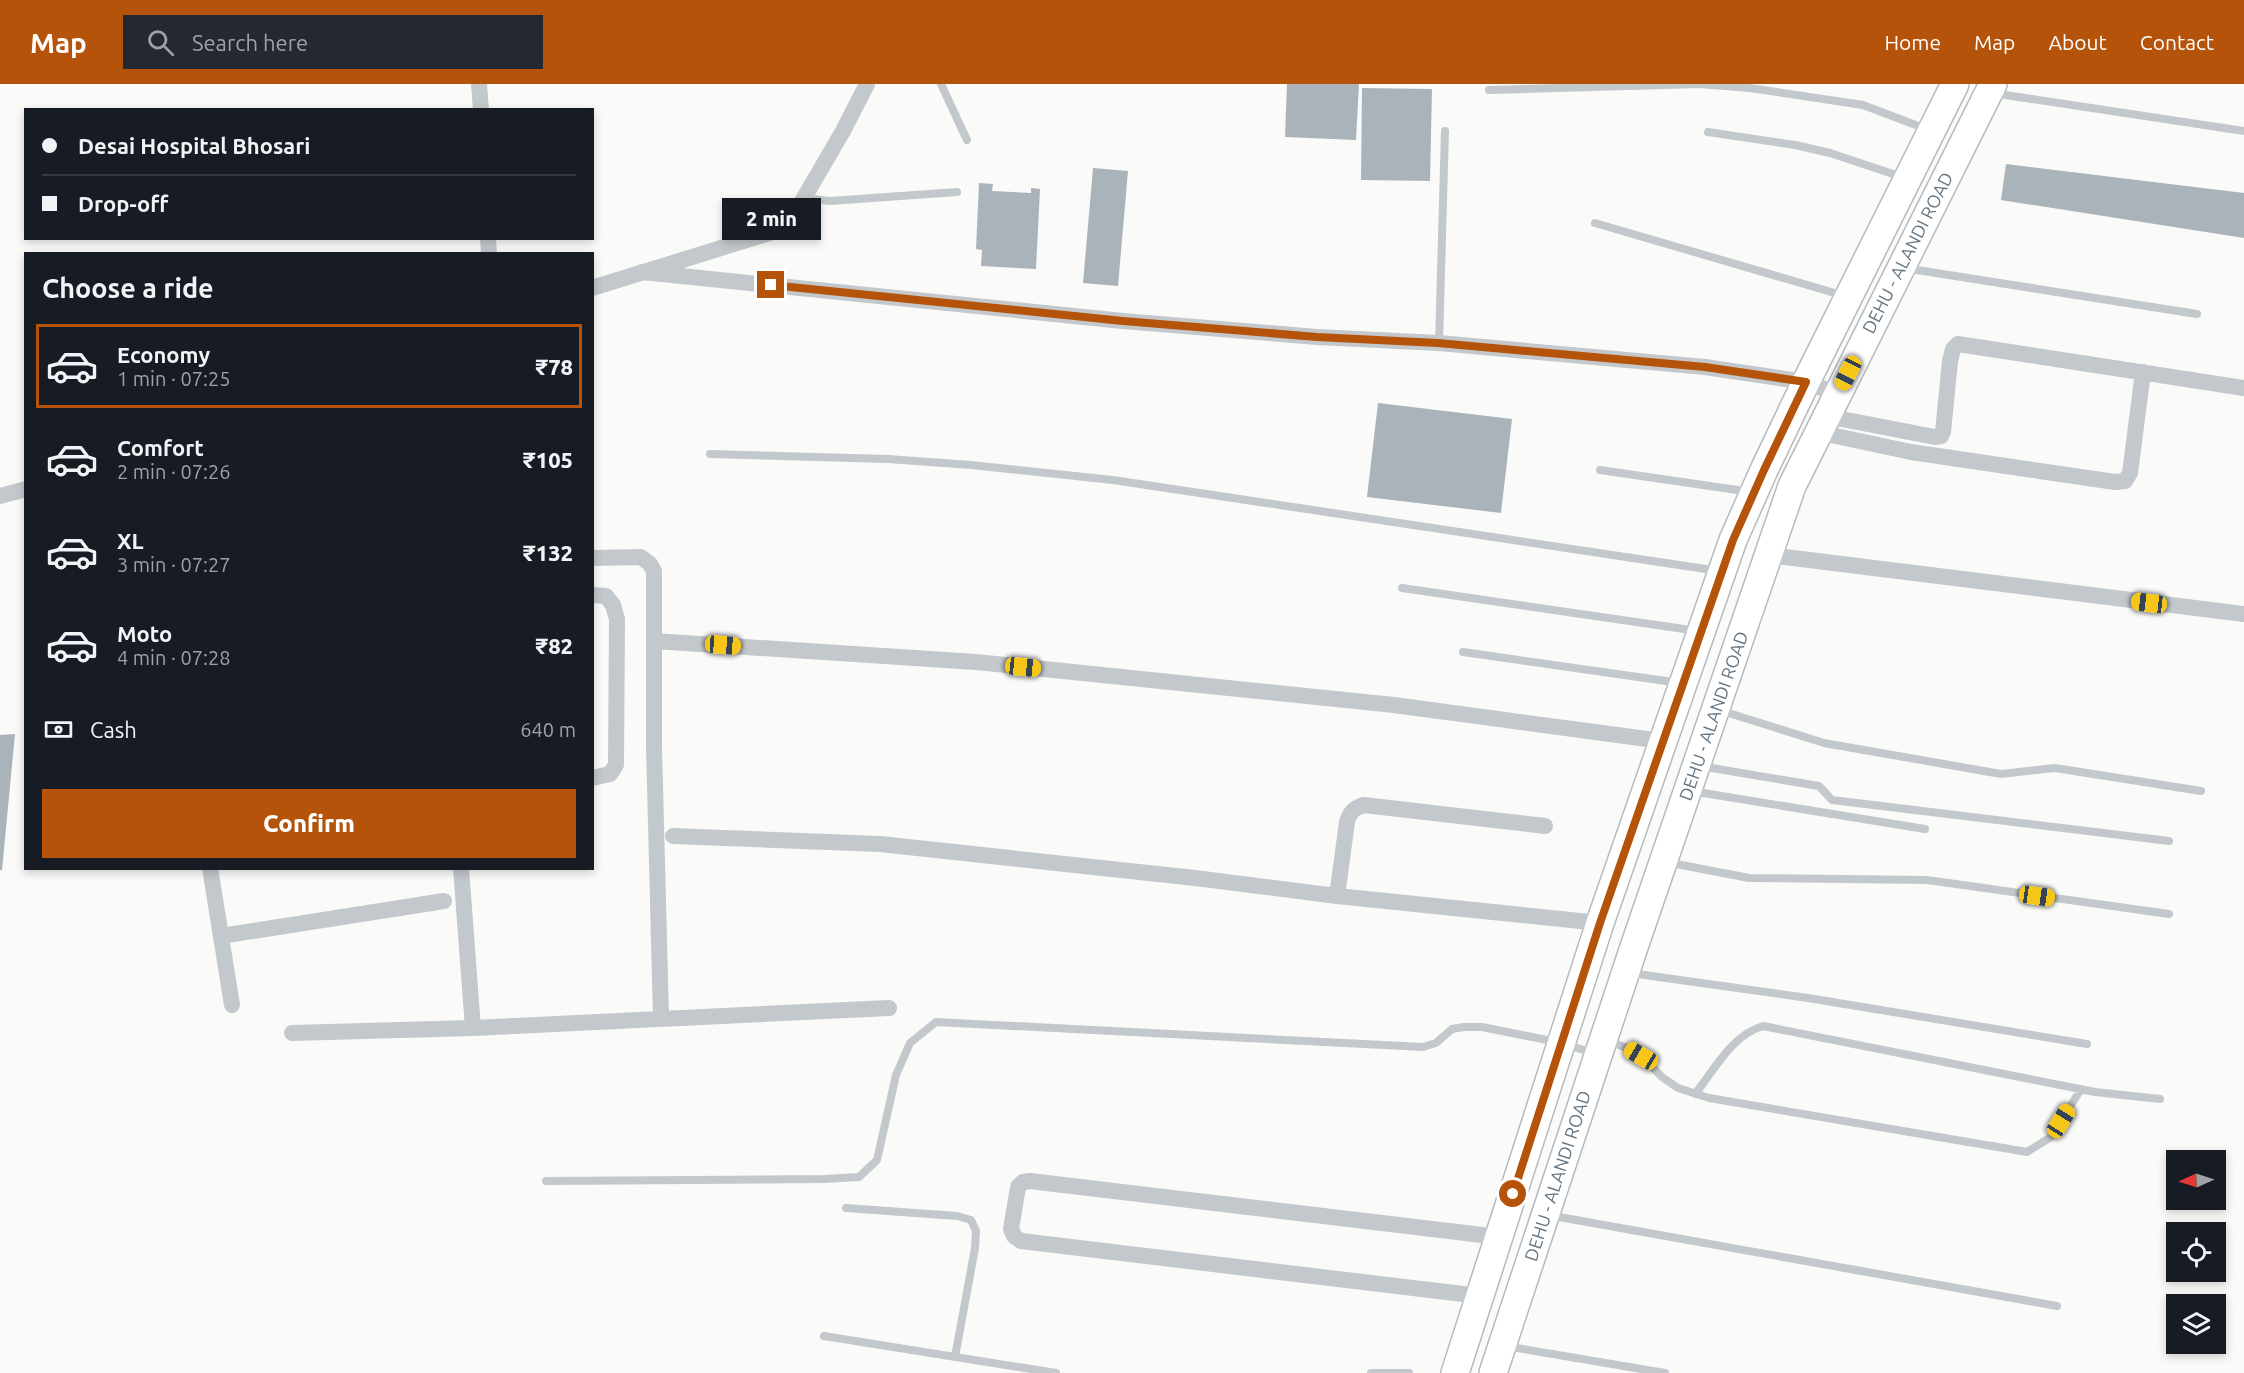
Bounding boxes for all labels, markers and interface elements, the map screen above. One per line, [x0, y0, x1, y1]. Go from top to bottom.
search box [123, 15, 543, 69]
icon: search [144, 26, 177, 59]
text: Map [30, 27, 87, 58]
text: Search here [192, 30, 308, 55]
text: Home [1884, 30, 1941, 54]
text: Map [1974, 30, 2015, 54]
text: About [2048, 30, 2107, 54]
text: Contact [2140, 30, 2214, 54]
text: Desai Hospital Bhosari [78, 133, 310, 158]
street label: DEHU - ALANDI ROAD [1858, 169, 1956, 336]
text: Drop-off [78, 191, 168, 216]
callout: 2 min [722, 198, 820, 240]
text: 2 min [746, 207, 797, 230]
route end [757, 271, 784, 298]
text: Choose a ride [42, 273, 214, 303]
icon: car [45, 339, 99, 393]
text: Economy [117, 342, 210, 367]
car [1832, 353, 1864, 393]
text: ₹78 [536, 354, 573, 379]
text: 1 min · 07:25 [117, 367, 231, 390]
icon: car [45, 432, 99, 486]
text: Comfort [117, 435, 204, 460]
text: ₹105 [523, 447, 573, 472]
text: 2 min · 07:26 [117, 460, 231, 483]
icon: car [45, 525, 99, 579]
text: XL [117, 528, 144, 553]
text: ₹132 [523, 540, 573, 565]
text: 3 min · 07:27 [117, 553, 231, 576]
car [2130, 592, 2168, 614]
icon: car [45, 618, 99, 672]
text: Moto [117, 621, 172, 646]
street label: DEHU - ALANDI ROAD [1675, 628, 1751, 803]
text: ₹82 [536, 633, 573, 658]
car [704, 635, 742, 655]
text: 4 min · 07:28 [117, 646, 231, 669]
car [1004, 656, 1042, 678]
icon: cash [42, 713, 75, 746]
text: Cash [90, 717, 137, 742]
text: 640 m [520, 718, 576, 741]
button: Confirm [42, 789, 576, 858]
car [2018, 885, 2056, 907]
car [1621, 1039, 1661, 1073]
street label: DEHU - ALANDI ROAD [1520, 1088, 1594, 1263]
car [2044, 1101, 2078, 1141]
north arrow [2166, 1150, 2226, 1210]
map controls [2166, 1150, 2226, 1354]
route start [1499, 1180, 1526, 1207]
button: locate [2166, 1222, 2226, 1282]
button: layers [2166, 1294, 2226, 1354]

